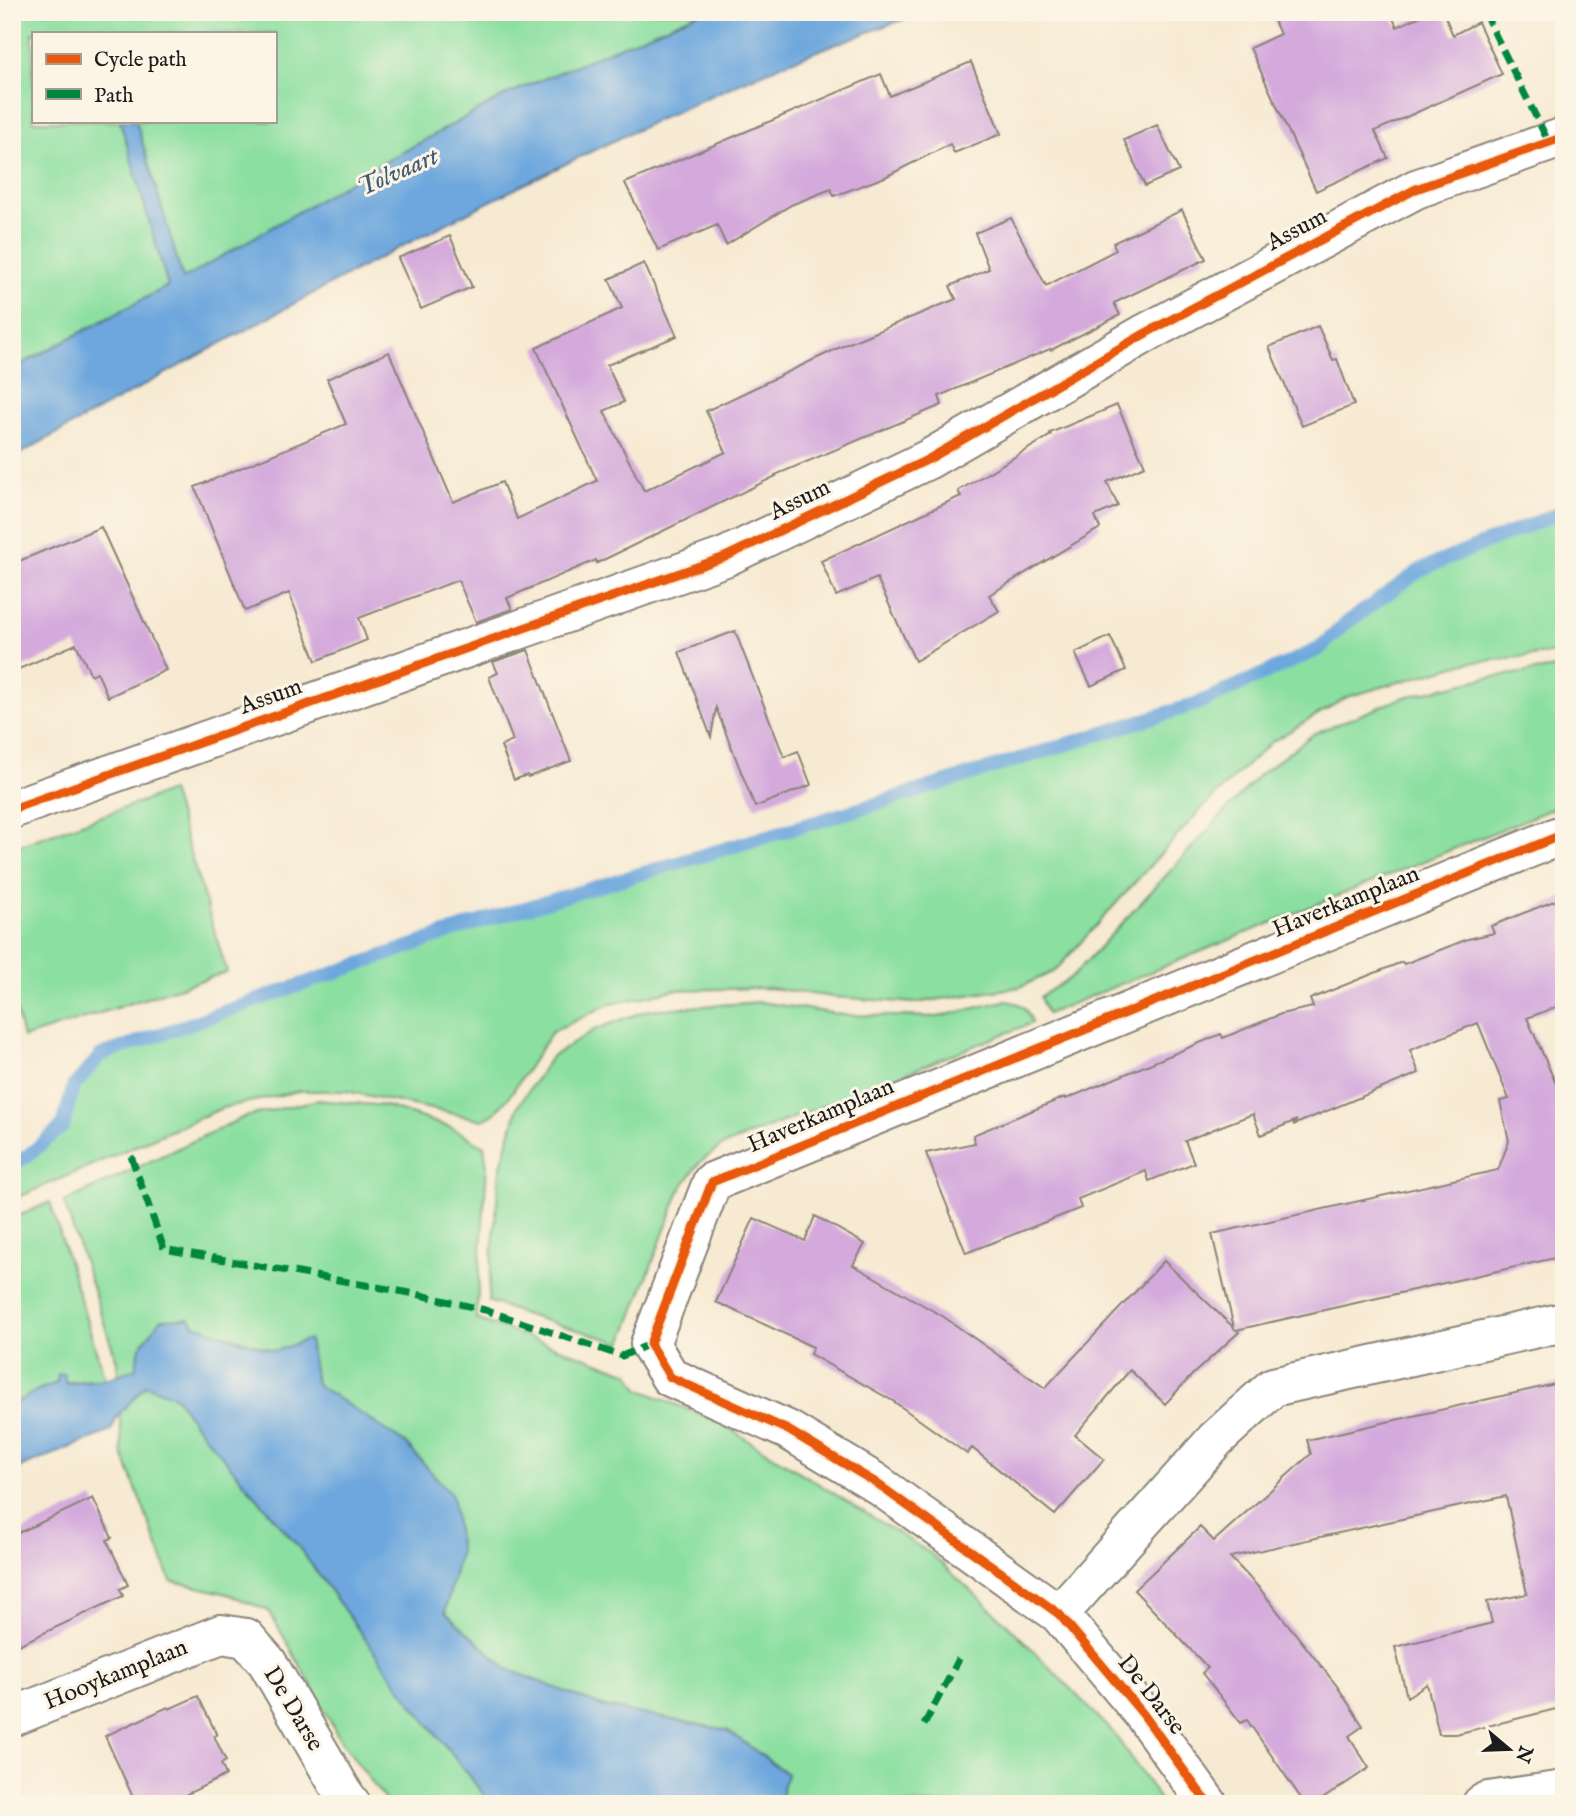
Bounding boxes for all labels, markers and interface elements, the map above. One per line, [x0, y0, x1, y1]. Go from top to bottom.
legend [32, 32, 276, 122]
text: Cycle path [94, 47, 187, 74]
text: Path [94, 83, 133, 110]
water label: Tolvaart [352, 139, 445, 204]
street label: Assum [1261, 201, 1333, 259]
street label: Assum [764, 472, 836, 528]
street label: Assum [235, 671, 306, 723]
street label: Haverkamplaan [1268, 858, 1424, 946]
street label: Haverkamplaan [743, 1071, 899, 1161]
street label: Hooykamplaan [40, 1632, 193, 1718]
street label: De Darse [1110, 1649, 1192, 1741]
street label: De Darse [256, 1661, 330, 1757]
north arrow [1474, 1714, 1544, 1784]
text: N [1509, 1741, 1538, 1766]

